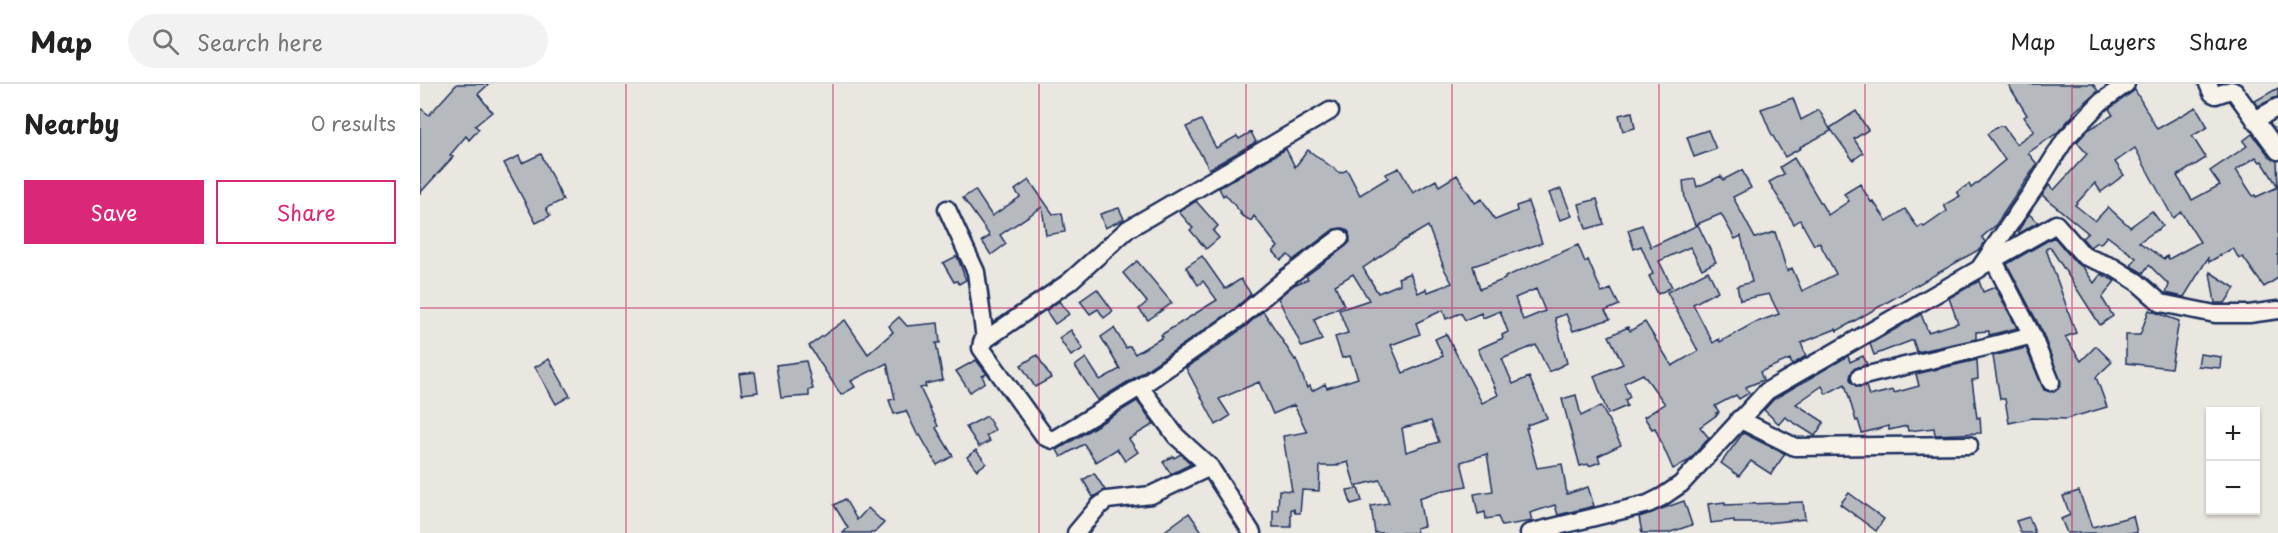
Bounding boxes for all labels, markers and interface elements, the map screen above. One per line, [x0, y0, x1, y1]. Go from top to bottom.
search box [128, 14, 548, 68]
text: Map [30, 20, 92, 63]
icon: search [149, 25, 182, 58]
text: Search here [197, 25, 323, 58]
text: Map [2011, 25, 2055, 57]
text: Layers [2088, 25, 2156, 57]
text: Share [2189, 25, 2248, 57]
text: Nearby [24, 104, 119, 143]
text: 0 results [311, 108, 396, 138]
button: Save [24, 180, 204, 244]
button: Share [216, 180, 396, 244]
map controls [2206, 407, 2260, 515]
button: + [2206, 407, 2260, 461]
button: − [2206, 461, 2260, 515]

